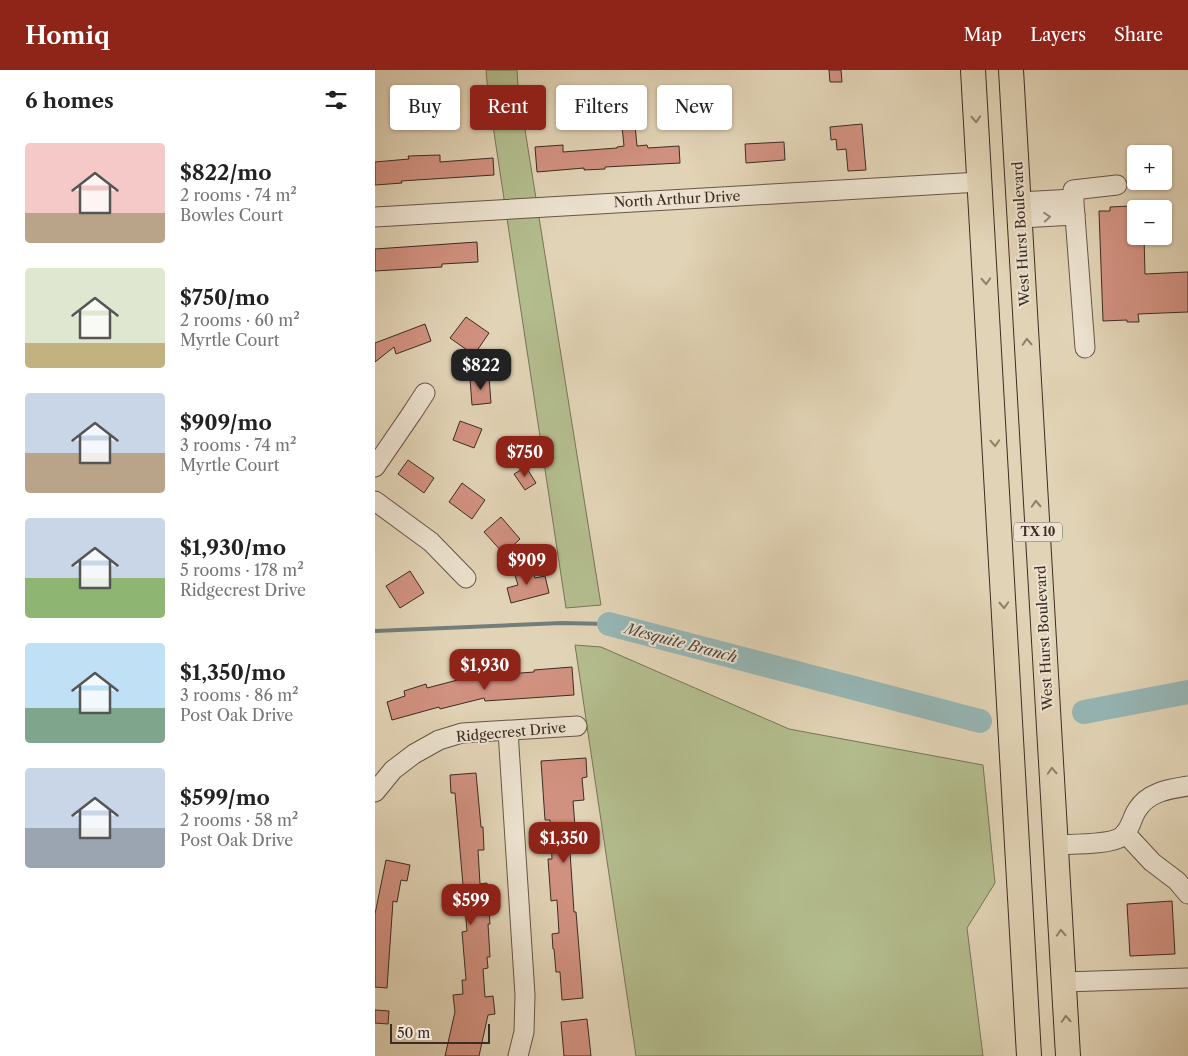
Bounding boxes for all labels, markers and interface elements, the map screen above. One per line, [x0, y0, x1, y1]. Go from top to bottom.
text: Homiq [25, 21, 110, 50]
text: Map [964, 24, 1002, 46]
text: Layers [1030, 24, 1086, 46]
text: Share [1114, 24, 1163, 46]
chip: Buy [390, 85, 460, 130]
chip: Rent [470, 85, 546, 130]
chip: Filters [556, 85, 647, 130]
chip: New [657, 85, 732, 130]
icon: filters [322, 86, 350, 114]
text: 6 homes [25, 88, 114, 113]
one-way arrow [971, 115, 982, 123]
map controls [1127, 145, 1172, 245]
button: + [1127, 145, 1172, 190]
text: $822/mo [180, 160, 272, 185]
street label: West Hurst Boulevard [1008, 161, 1034, 308]
icon: home [65, 163, 125, 223]
text: 2 rooms · 74 m² [180, 185, 297, 205]
street label: North Arthur Drive [613, 187, 741, 211]
button: − [1127, 200, 1172, 245]
text: Bowles Court [180, 205, 283, 225]
one-way arrow [1044, 211, 1052, 222]
one-way arrow [980, 277, 991, 285]
text: $750/mo [180, 285, 269, 310]
icon: home [65, 288, 125, 348]
text: 2 rooms · 60 m² [180, 310, 300, 330]
text: Myrtle Court [180, 330, 279, 350]
one-way arrow [1022, 338, 1033, 346]
pin: $822 [451, 348, 511, 391]
text: $822 [462, 355, 500, 375]
text: $909/mo [180, 410, 272, 435]
icon: home [65, 413, 125, 473]
text: 3 rooms · 74 m² [180, 435, 296, 455]
pin: $750 [495, 436, 555, 478]
one-way arrow [989, 439, 1000, 447]
text: $750 [507, 442, 543, 462]
text: Myrtle Court [180, 455, 279, 475]
one-way arrow [1031, 500, 1042, 508]
road number: TX 10 [1014, 522, 1062, 542]
text: $1,930/mo [180, 535, 286, 560]
icon: home [65, 538, 125, 598]
pin: $909 [497, 544, 557, 586]
text: $909 [508, 550, 546, 570]
text: 5 rooms · 178 m² [180, 560, 304, 580]
street label: West Hurst Boulevard [1031, 565, 1057, 712]
text: Ridgecrest Drive [180, 580, 306, 600]
one-way arrow [999, 602, 1010, 610]
water label: Mesquite Branch [621, 618, 739, 667]
pin: $1,930 [444, 648, 526, 691]
text: $1,930 [461, 655, 509, 675]
text: $1,350/mo [180, 660, 286, 685]
icon: home [65, 663, 125, 723]
text: 3 rooms · 86 m² [180, 685, 299, 705]
text: Post Oak Drive [180, 705, 293, 725]
street label: Ridgecrest Drive [455, 718, 567, 746]
one-way arrow [1046, 767, 1057, 775]
text: $599/mo [180, 785, 270, 810]
icon: home [65, 788, 125, 848]
text: 2 rooms · 58 m² [180, 810, 298, 830]
pin: $1,350 [523, 822, 605, 864]
text: $1,350 [540, 828, 588, 848]
text: Post Oak Drive [180, 830, 293, 850]
pin: $599 [441, 884, 501, 926]
text: $599 [453, 890, 489, 910]
one-way arrow [1056, 929, 1067, 937]
one-way arrow [1060, 1015, 1071, 1023]
scale bar [390, 1021, 490, 1044]
text: 50 m [397, 1024, 430, 1042]

